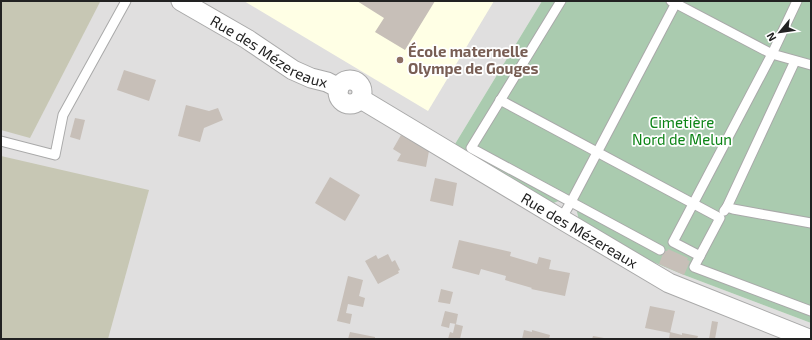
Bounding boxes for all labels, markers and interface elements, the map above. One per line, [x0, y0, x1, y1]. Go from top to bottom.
street label: Rue des Mézereaux [208, 11, 330, 91]
north arrow [760, 12, 800, 52]
text: N [763, 30, 778, 44]
place label: École maternelle Olympe de Gouges [408, 41, 538, 78]
marker: École maternelle Olympe de Gouges [395, 55, 405, 65]
park label: Cimetière Nord de Melun [632, 113, 732, 148]
street label: Rue des Mézereaux [518, 188, 641, 272]

